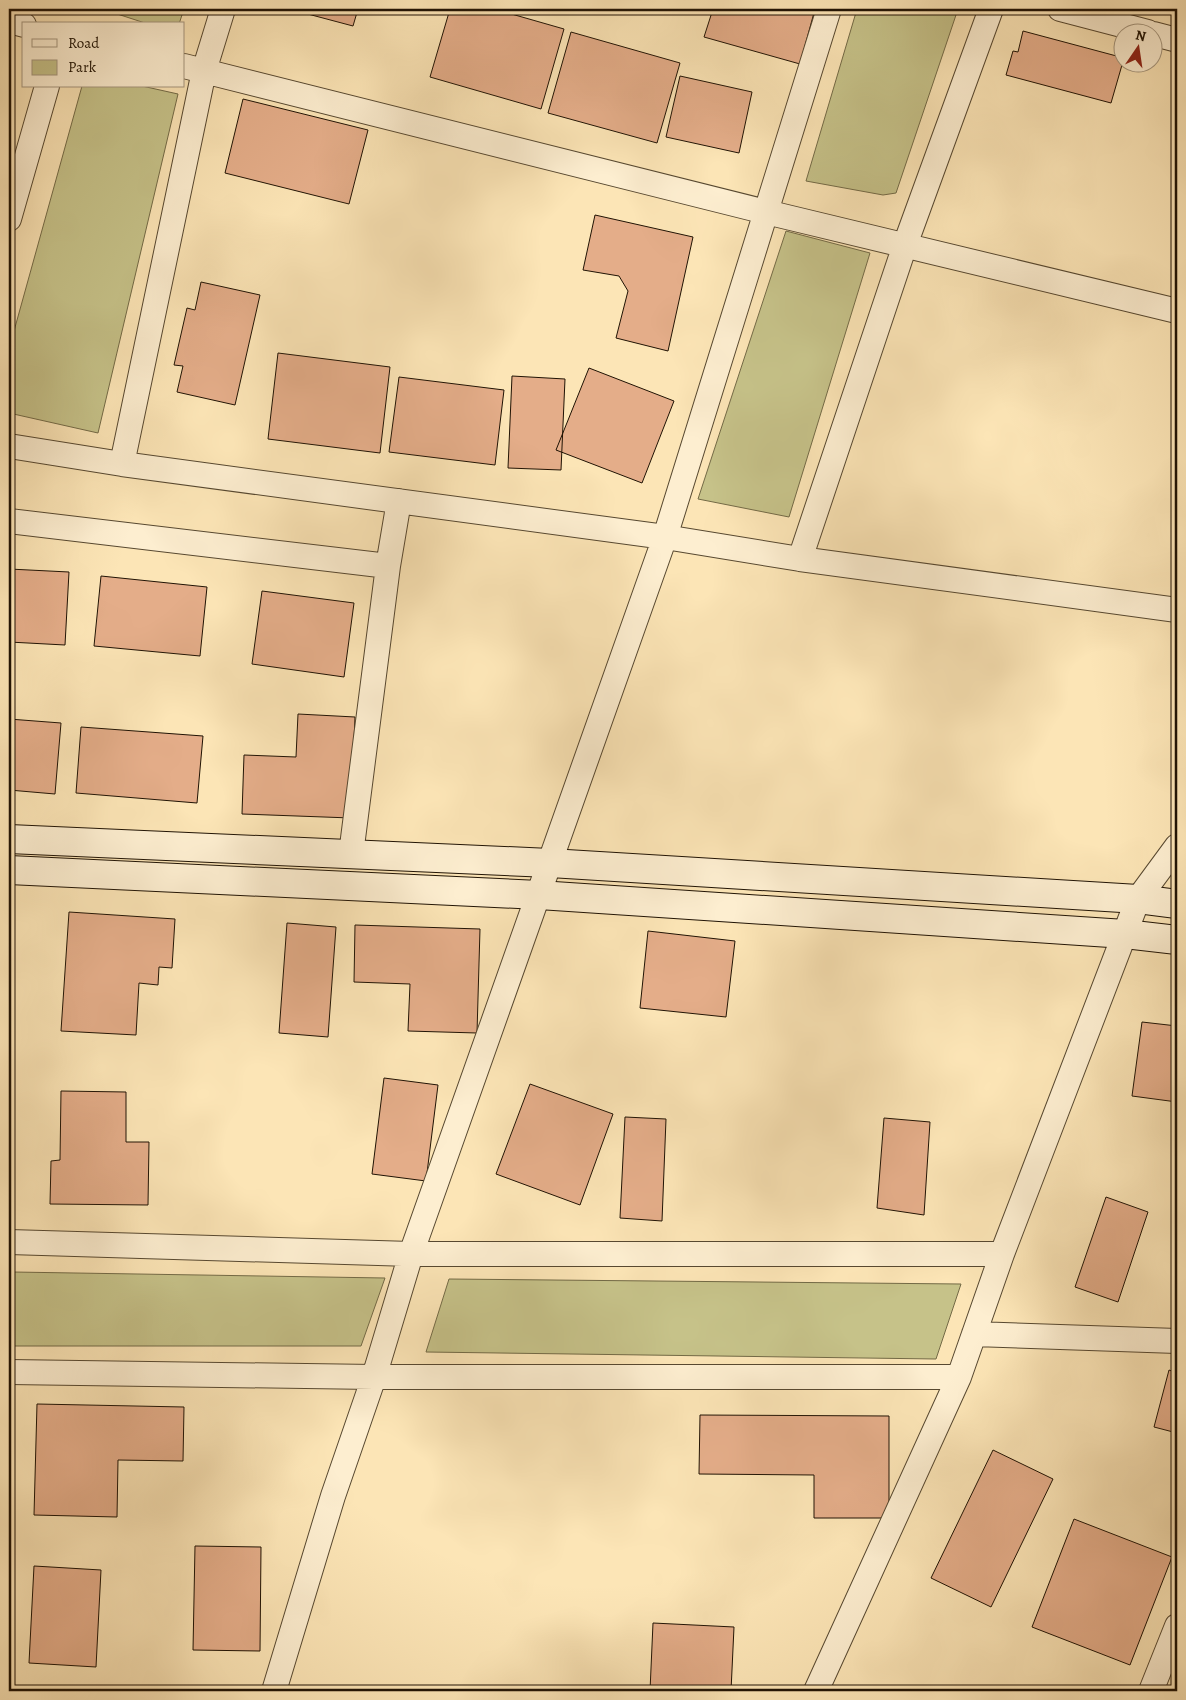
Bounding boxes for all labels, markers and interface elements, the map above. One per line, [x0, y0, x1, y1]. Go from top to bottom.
legend [22, 22, 185, 88]
north arrow [1114, 22, 1164, 72]
text: N [1134, 25, 1148, 46]
text: Road [68, 33, 100, 53]
text: Park [68, 57, 97, 77]

